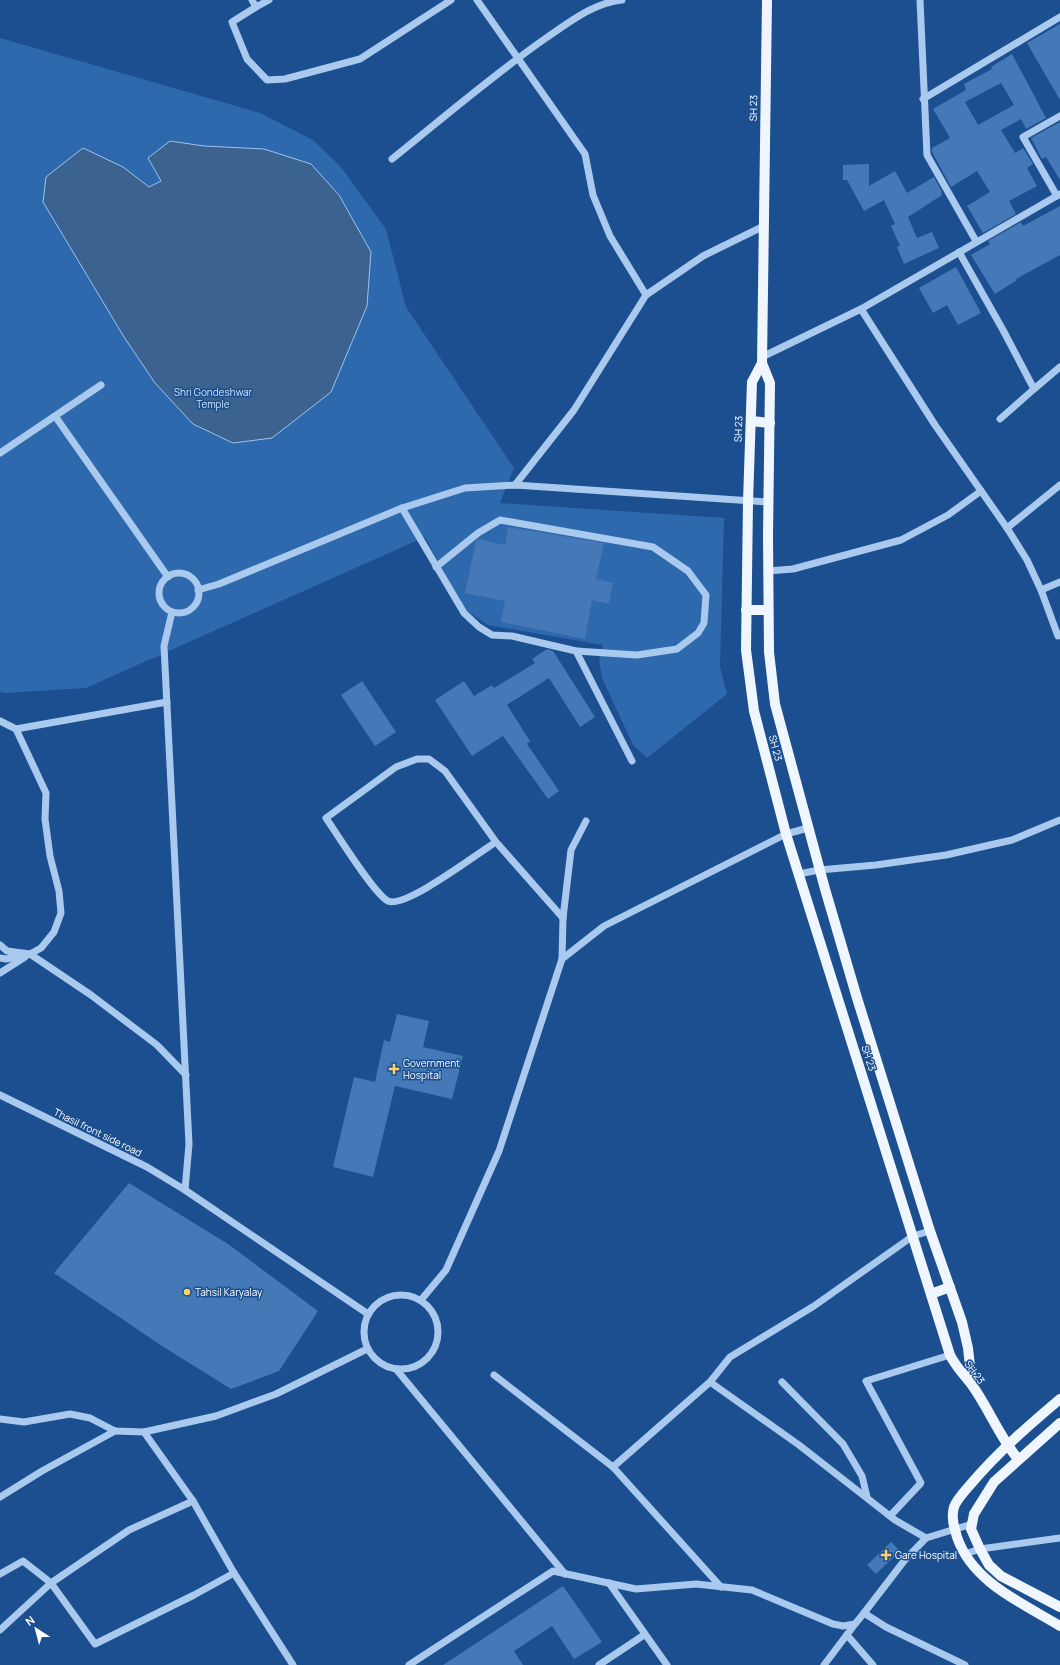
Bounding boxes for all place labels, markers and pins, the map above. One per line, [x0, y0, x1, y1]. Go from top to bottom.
place label: Government Hospital [403, 1056, 460, 1082]
marker: Government Hospital [388, 1063, 400, 1075]
place label: Tahsil Karyalay [195, 1285, 263, 1299]
marker: Tahsil Karyalay [182, 1287, 192, 1297]
place label: Gare Hospital [895, 1548, 957, 1562]
marker: Gare Hospital [880, 1549, 892, 1561]

